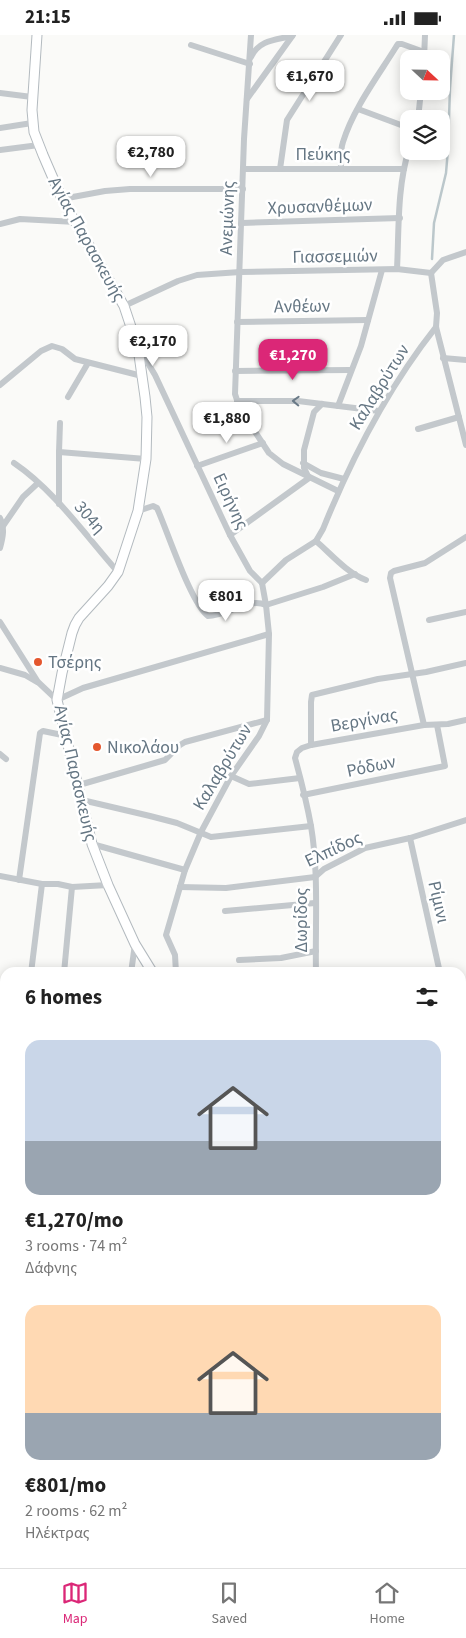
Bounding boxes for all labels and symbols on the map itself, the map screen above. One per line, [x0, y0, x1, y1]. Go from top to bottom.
north arrow [400, 50, 450, 100]
pin: €1,670 [269, 59, 351, 102]
pin: €2,780 [110, 135, 192, 178]
street label: Πεύκης [295, 142, 351, 167]
street label: Αγίας Παρασκευής [42, 172, 131, 306]
street label: Ανεμώνης [214, 180, 241, 256]
street label: Χρυσανθέμων [267, 192, 373, 221]
street label: Γιασσεμιών [292, 243, 378, 270]
street label: Ανθέων [274, 294, 331, 319]
pin: €2,170 [112, 325, 194, 367]
pin: €1,270 [252, 339, 334, 381]
street label: Καλαβρύτων [343, 339, 416, 435]
one-way arrow [291, 396, 299, 406]
pin: €1,880 [186, 401, 268, 444]
street label: Ειρήνης [207, 469, 255, 534]
street label: 304η [68, 495, 111, 539]
pin: €801 [196, 579, 256, 622]
place label: Τσέρης [48, 650, 102, 675]
marker: Τσέρης [32, 656, 44, 668]
street label: Αγίας Παρασκευής [48, 702, 103, 844]
street label: Βεργίνας [329, 702, 400, 739]
street label: Καλαβρύτων [187, 719, 258, 815]
place label: Νικολάου [107, 735, 179, 760]
marker: Νικολάου [91, 741, 103, 753]
street label: Ρόδων [344, 749, 399, 784]
street label: Ελπίδος [301, 825, 366, 874]
street label: Ρίμινι [422, 878, 456, 926]
street label: Δωρίδος [289, 887, 314, 952]

